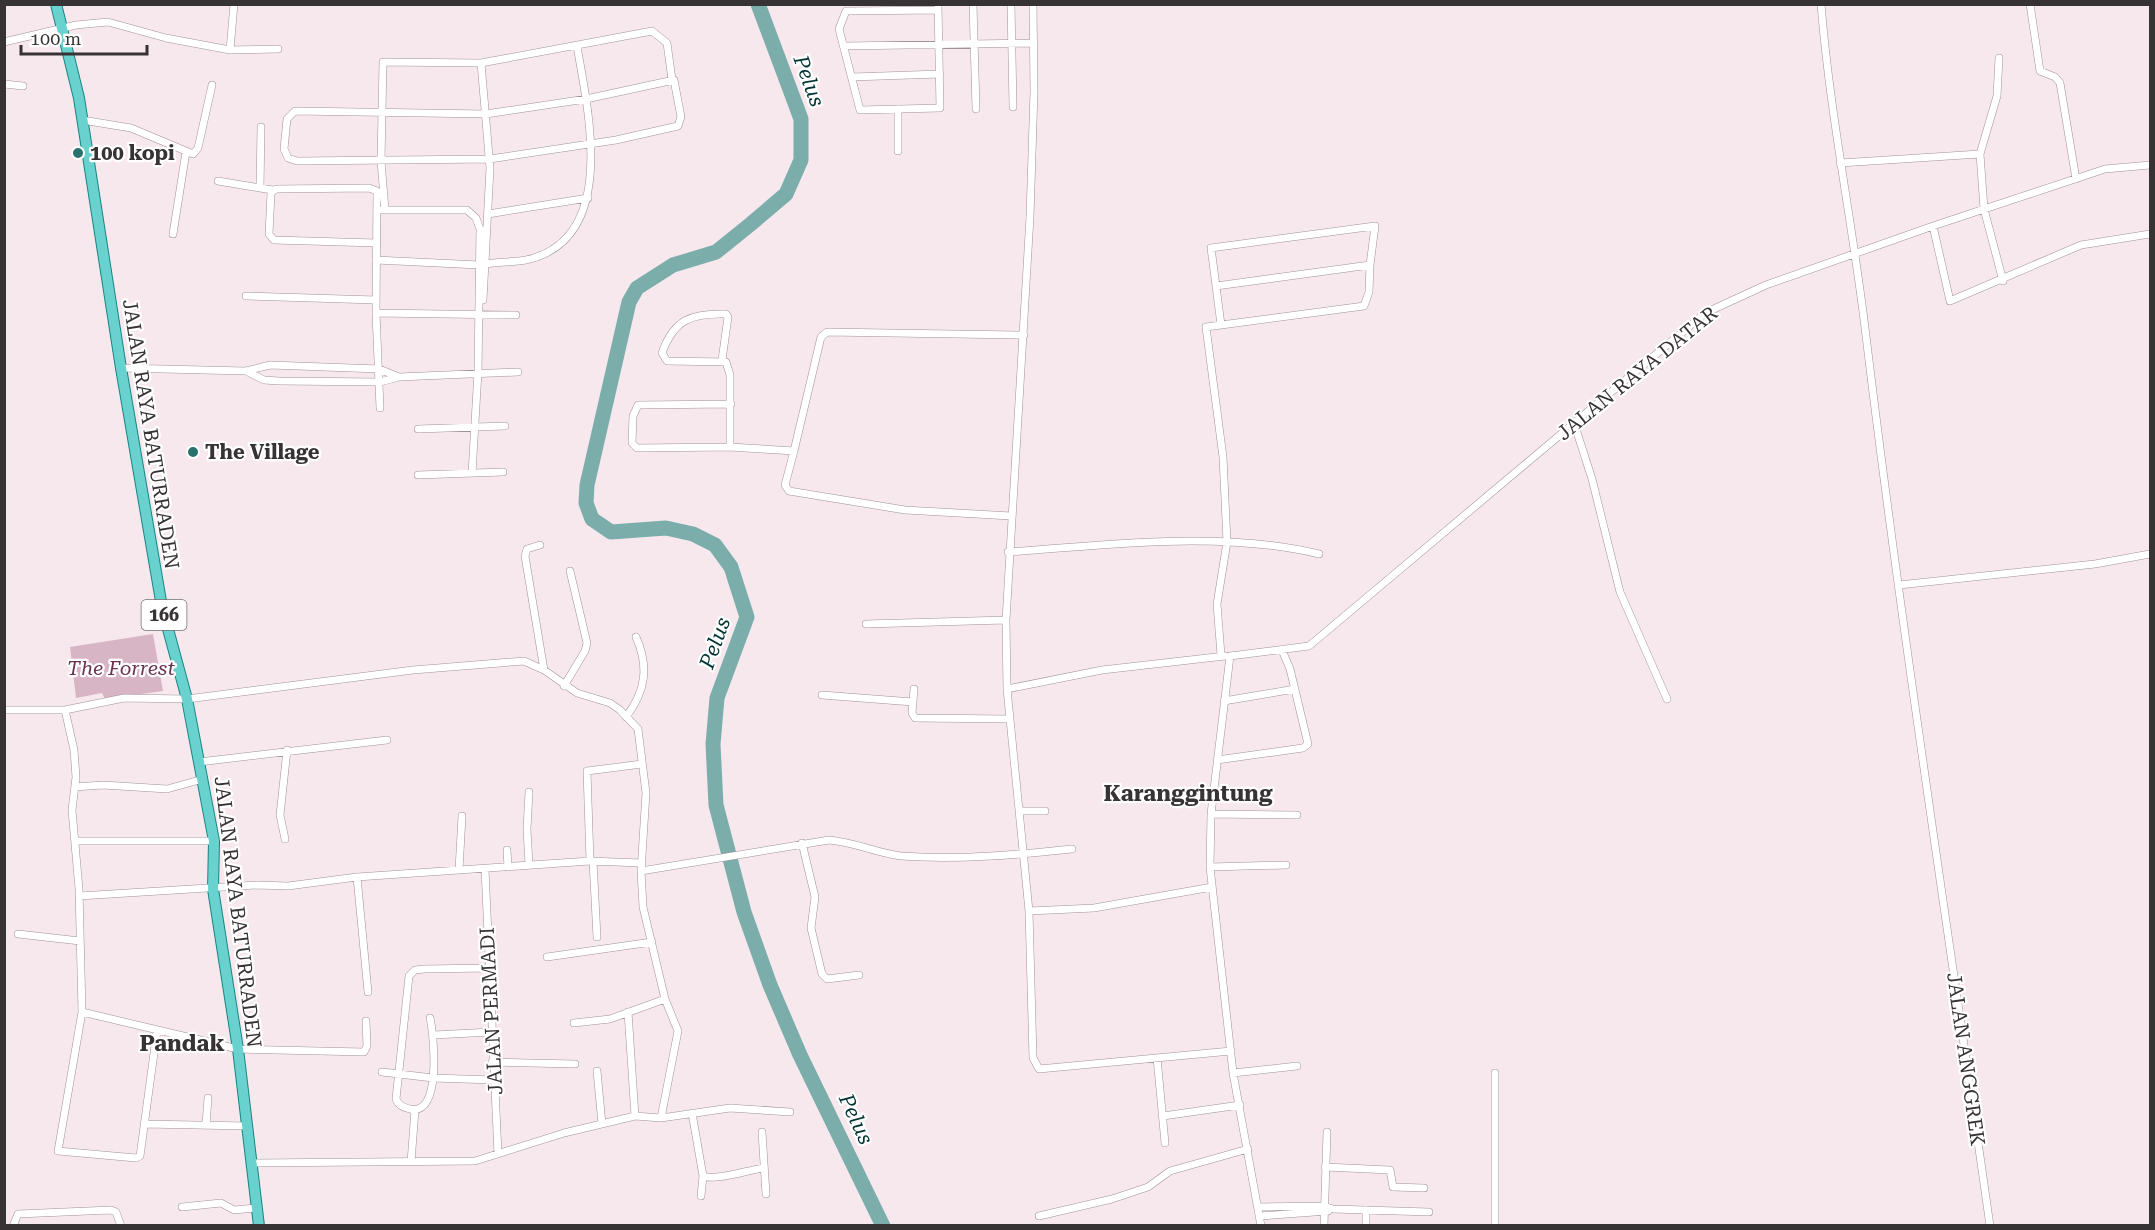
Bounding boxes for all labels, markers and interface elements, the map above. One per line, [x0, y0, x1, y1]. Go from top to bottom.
scale bar [21, 18, 147, 56]
text: 100 m [30, 28, 81, 49]
water label: Pelus [788, 51, 829, 110]
place label: 100 kopi [90, 141, 175, 165]
marker: 100 kopi [71, 146, 85, 160]
street label: JALAN RAYA BATURRADEN [118, 297, 184, 571]
street label: JALAN RAYA DATAR [1552, 301, 1722, 445]
place label: The Village [205, 440, 320, 464]
marker: The Village [186, 445, 200, 459]
road number: 166 [142, 600, 186, 630]
water label: Pelus [694, 614, 735, 673]
park label: The Forrest [67, 656, 175, 680]
street label: JALAN RAYA BATURRADEN [209, 775, 267, 1049]
district label: Karanggintung [1104, 781, 1273, 806]
street label: JALAN PERMADI [475, 927, 507, 1095]
street label: JALAN ANGGREK [1942, 971, 1990, 1148]
district label: Pandak [139, 1031, 225, 1056]
water label: Pelus [833, 1089, 878, 1148]

